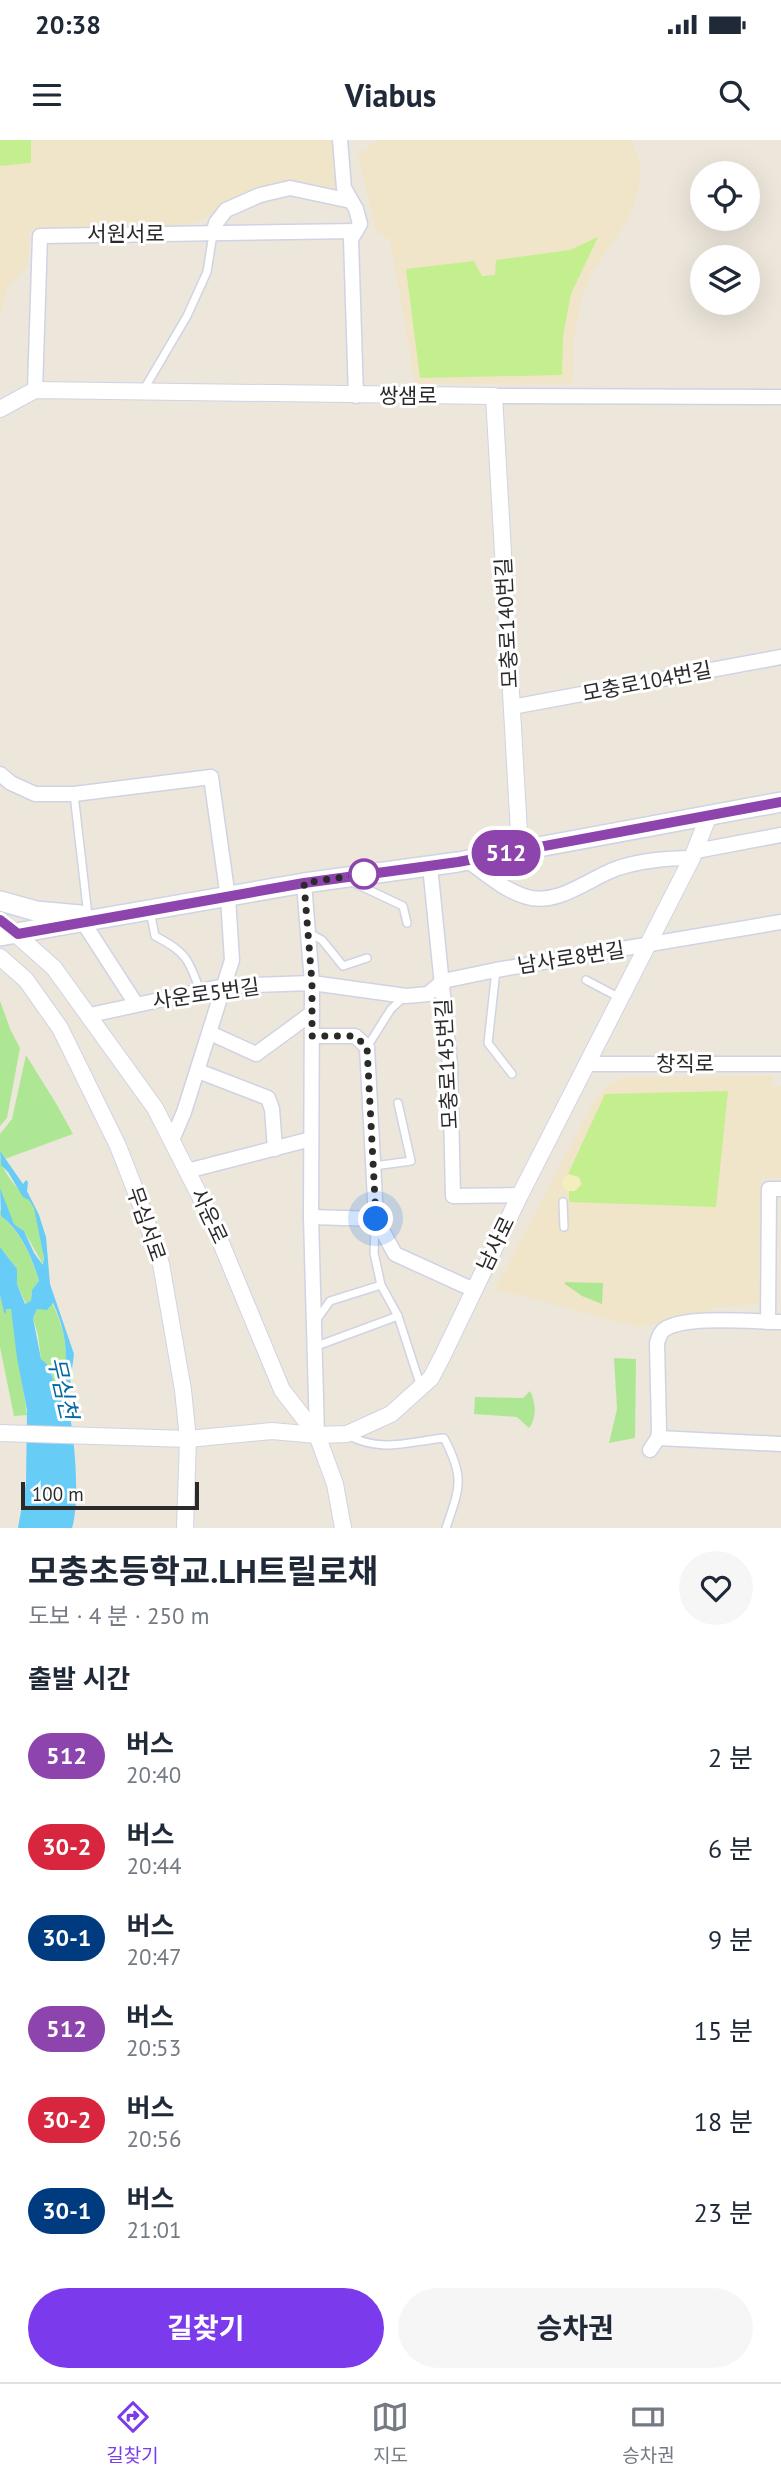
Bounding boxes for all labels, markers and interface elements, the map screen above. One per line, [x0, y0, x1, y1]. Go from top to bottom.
text: 20:38 [35, 8, 101, 41]
text: Viabus [345, 74, 436, 116]
icon: menu [28, 76, 66, 114]
icon: search [715, 76, 753, 114]
map controls [690, 161, 760, 315]
button: locate [690, 161, 760, 231]
street label: 서원서로 [87, 220, 165, 247]
button: layers [690, 245, 760, 315]
street label: 쌍샘로 [379, 382, 437, 409]
street label: 모충로140번길 [490, 557, 523, 689]
street label: 모충로104번길 [580, 656, 714, 707]
line badge: 512 [466, 830, 546, 876]
text: 512 [486, 837, 526, 868]
unlabelled marker [349, 859, 379, 889]
street label: 남사로8번길 [515, 936, 626, 979]
street label: 사운로5번길 [151, 973, 261, 1014]
street label: 모충로145번길 [430, 998, 463, 1130]
street label: 창직로 [656, 1050, 714, 1077]
street label: 무심서로 [121, 1183, 172, 1265]
street label: 사운로 [185, 1184, 234, 1248]
your location [358, 1201, 393, 1236]
street label: 남사로 [471, 1212, 520, 1276]
water label: 무심천 [42, 1354, 85, 1425]
scale bar [21, 1479, 200, 1511]
text: 100 m [32, 1482, 84, 1506]
text: 모충초등학교.LH트릴로채 [28, 1549, 378, 1592]
button: heart [679, 1551, 753, 1625]
text: 도보 · 4 분 · 250 m [28, 1601, 209, 1630]
text: 출발 시간 [28, 1662, 130, 1695]
text: 버스 [126, 1727, 174, 1760]
text: 512 [46, 1740, 87, 1771]
text: 2 분 [708, 1741, 753, 1774]
text: 20:40 [126, 1760, 181, 1789]
text: 버스 [126, 1818, 174, 1851]
text: 30-2 [42, 1831, 91, 1862]
text: 6 분 [708, 1832, 753, 1865]
text: 20:44 [126, 1851, 182, 1880]
text: 버스 [126, 1909, 174, 1942]
text: 30-1 [42, 1922, 91, 1953]
text: 9 분 [708, 1923, 753, 1956]
text: 20:47 [126, 1942, 182, 1971]
text: 버스 [126, 2000, 174, 2033]
text: 512 [46, 2013, 87, 2044]
text: 15 분 [694, 2014, 753, 2047]
text: 20:53 [126, 2033, 181, 2062]
text: 버스 [126, 2091, 174, 2124]
text: 30-2 [42, 2104, 91, 2135]
text: 18 분 [694, 2105, 753, 2138]
text: 20:56 [126, 2124, 182, 2153]
text: 버스 [126, 2182, 174, 2215]
text: 30-1 [42, 2195, 91, 2226]
text: 23 분 [694, 2196, 753, 2229]
text: 21:01 [126, 2215, 182, 2244]
button: 길찾기 [28, 2288, 384, 2368]
button: 승차권 [398, 2288, 753, 2368]
tab: 길찾기 [106, 2398, 159, 2467]
tab: 지도 [371, 2398, 409, 2467]
tab: 승차권 [622, 2398, 675, 2467]

